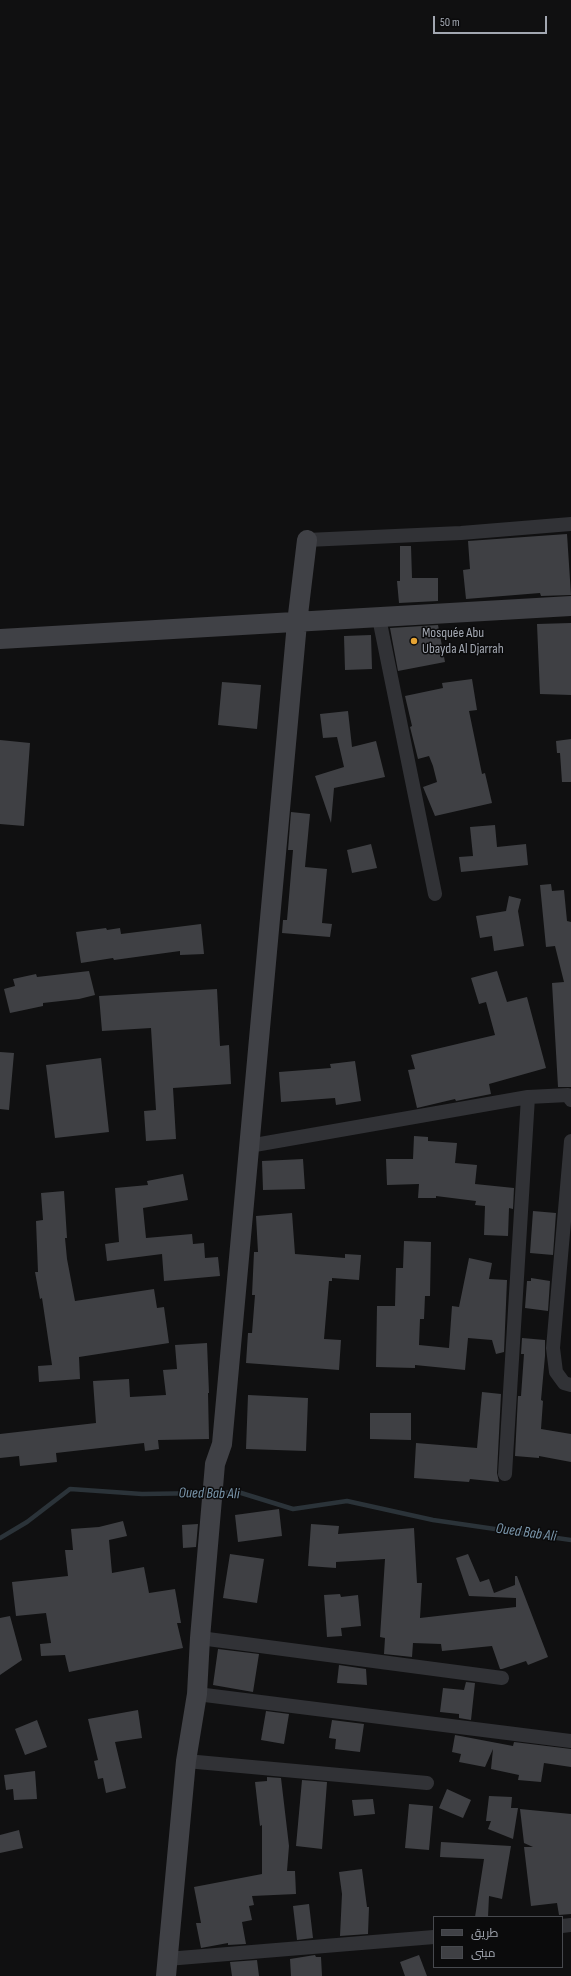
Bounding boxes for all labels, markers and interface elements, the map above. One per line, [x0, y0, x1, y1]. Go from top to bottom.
scale bar [435, 8, 549, 34]
text: 50 m [440, 15, 460, 30]
place label: Mosquée Abu Ubayda Al Djarrah [422, 625, 504, 658]
marker: Mosquée Abu Ubayda Al Djarrah [409, 636, 419, 646]
water label: Oued Bab Ali [178, 1484, 240, 1504]
water label: Oued Bab Ali [495, 1520, 557, 1546]
legend [433, 1916, 563, 1968]
text: طريق [471, 1926, 498, 1941]
text: مبنى [471, 1946, 496, 1961]

